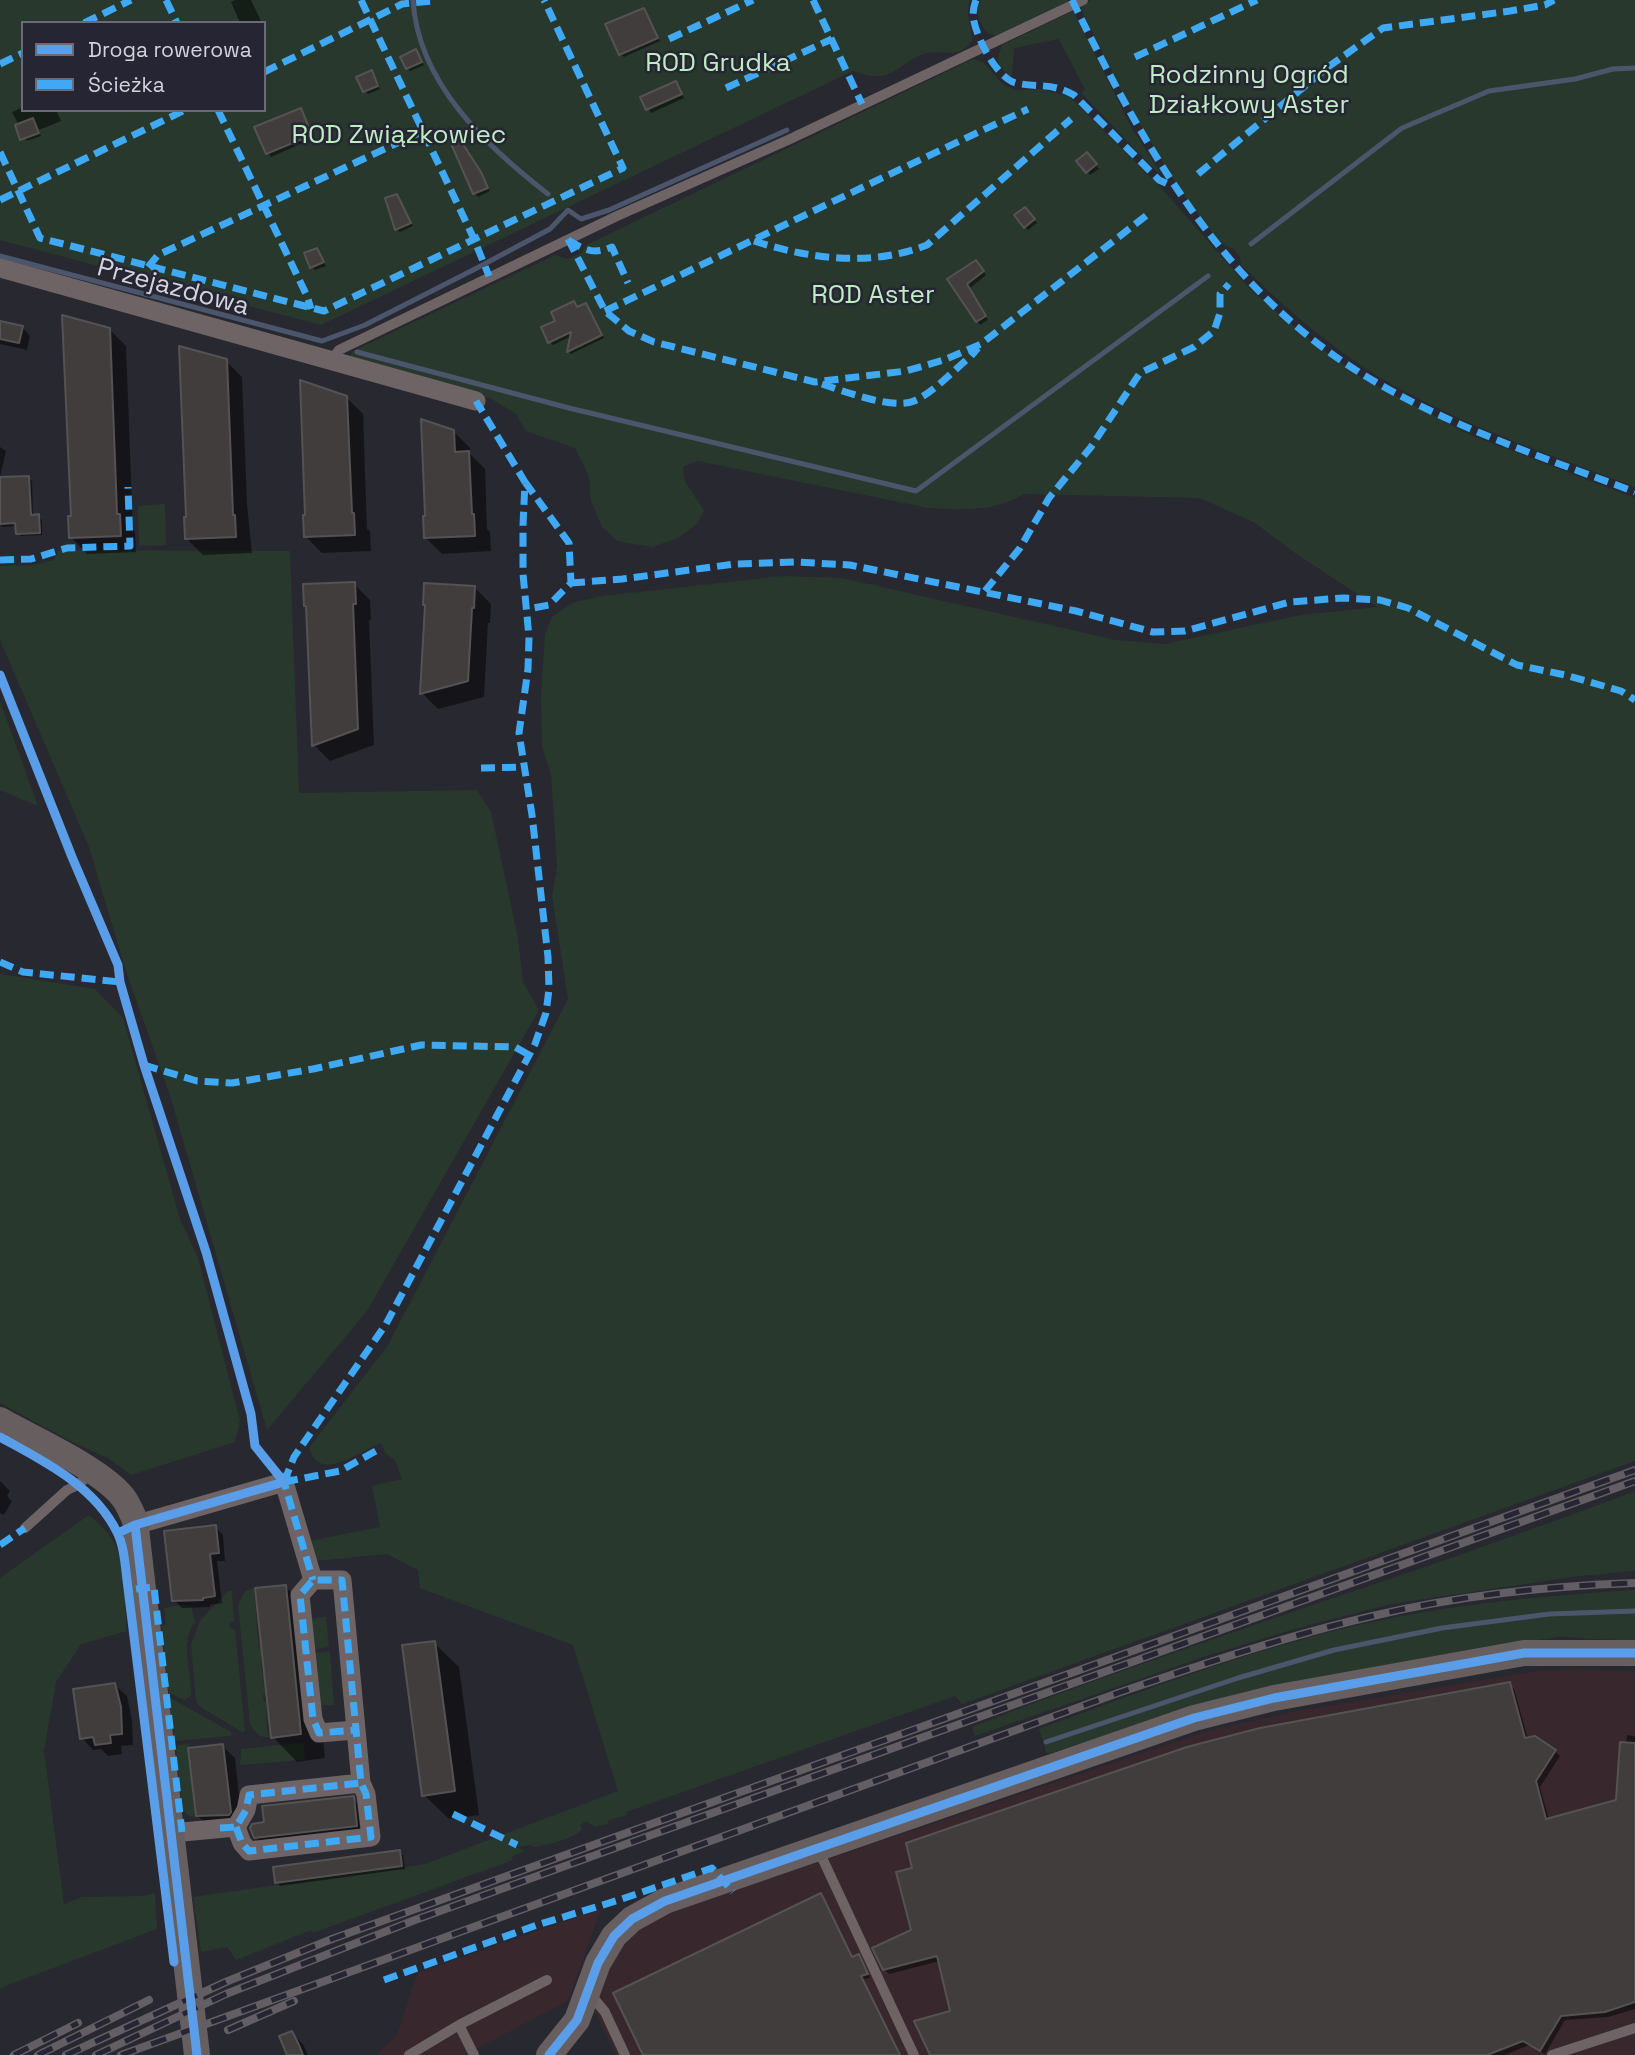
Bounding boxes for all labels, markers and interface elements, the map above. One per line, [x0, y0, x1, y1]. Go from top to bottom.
legend [21, 21, 266, 112]
text: Droga rowerowa [88, 36, 252, 63]
park label: ROD Grudka [645, 48, 791, 80]
park label: Rodzinny Ogród Działkowy Aster [1149, 60, 1349, 122]
text: Ścieżka [88, 71, 165, 98]
park label: ROD Związkowiec [292, 120, 506, 152]
street label: Przejazdowa [93, 253, 253, 323]
park label: ROD Aster [811, 280, 935, 312]

